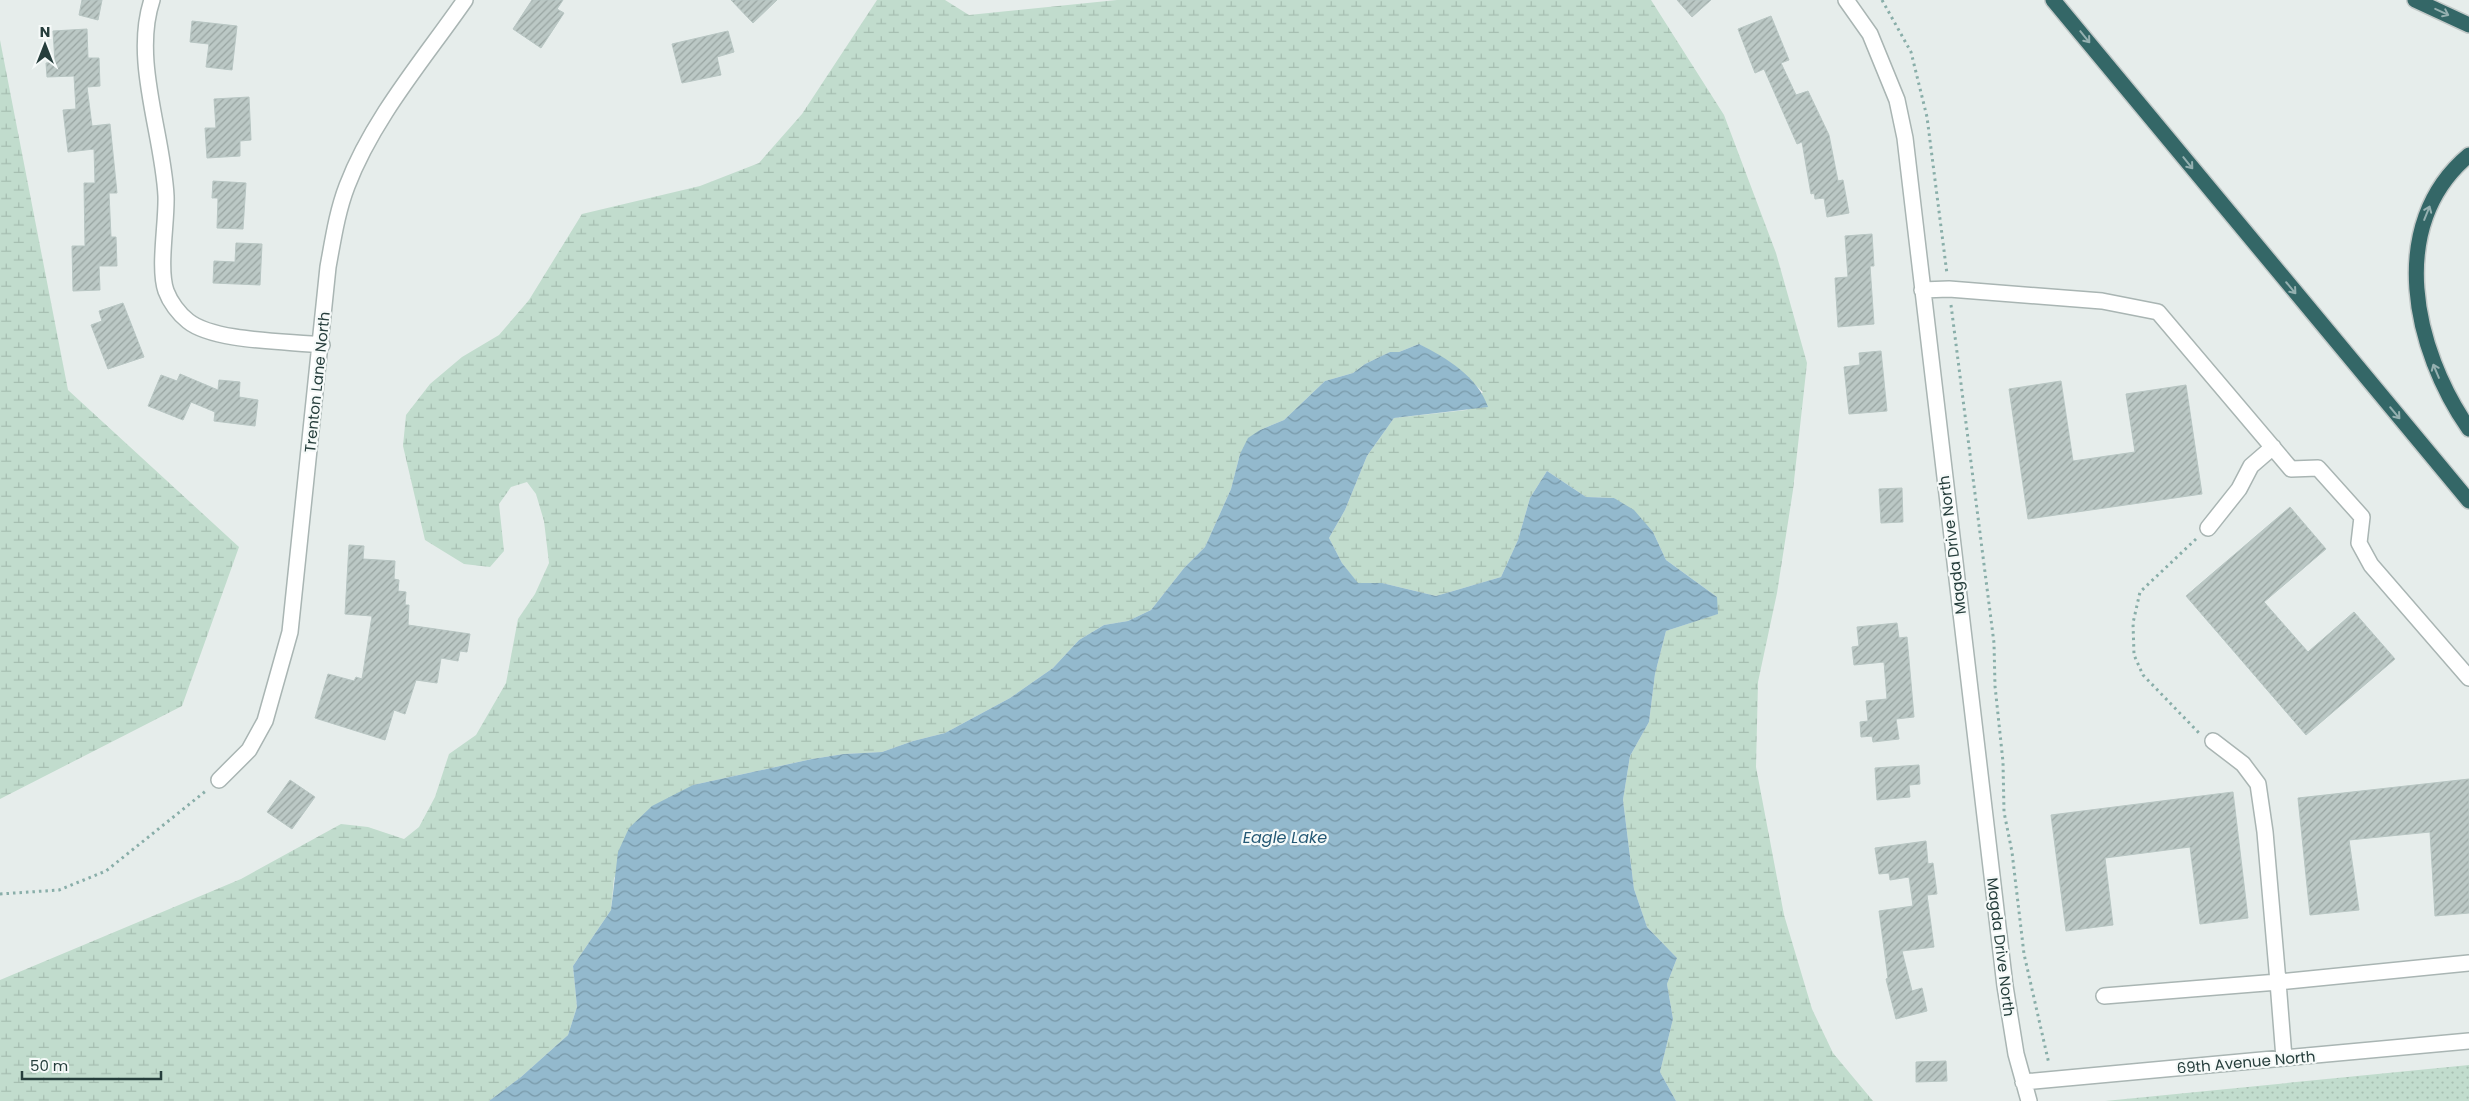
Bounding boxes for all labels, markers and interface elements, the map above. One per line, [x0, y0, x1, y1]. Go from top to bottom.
one-way arrow [2434, 8, 2449, 18]
north arrow [20, 20, 70, 70]
text: N [40, 22, 50, 42]
one-way arrow [2079, 30, 2090, 43]
one-way arrow [2182, 156, 2193, 169]
one-way arrow [2423, 206, 2433, 221]
one-way arrow [2286, 281, 2297, 294]
street label: Trenton Lane North [299, 310, 335, 454]
one-way arrow [2431, 364, 2441, 379]
one-way arrow [2390, 406, 2401, 419]
street label: Magda Drive North [1933, 474, 1971, 616]
water label: Eagle Lake [1243, 826, 1327, 849]
street label: Magda Drive North [1982, 876, 2020, 1018]
street label: 69th Avenue North [2176, 1045, 2316, 1079]
scale bar [22, 1048, 161, 1080]
text: 50 m [30, 1055, 68, 1076]

